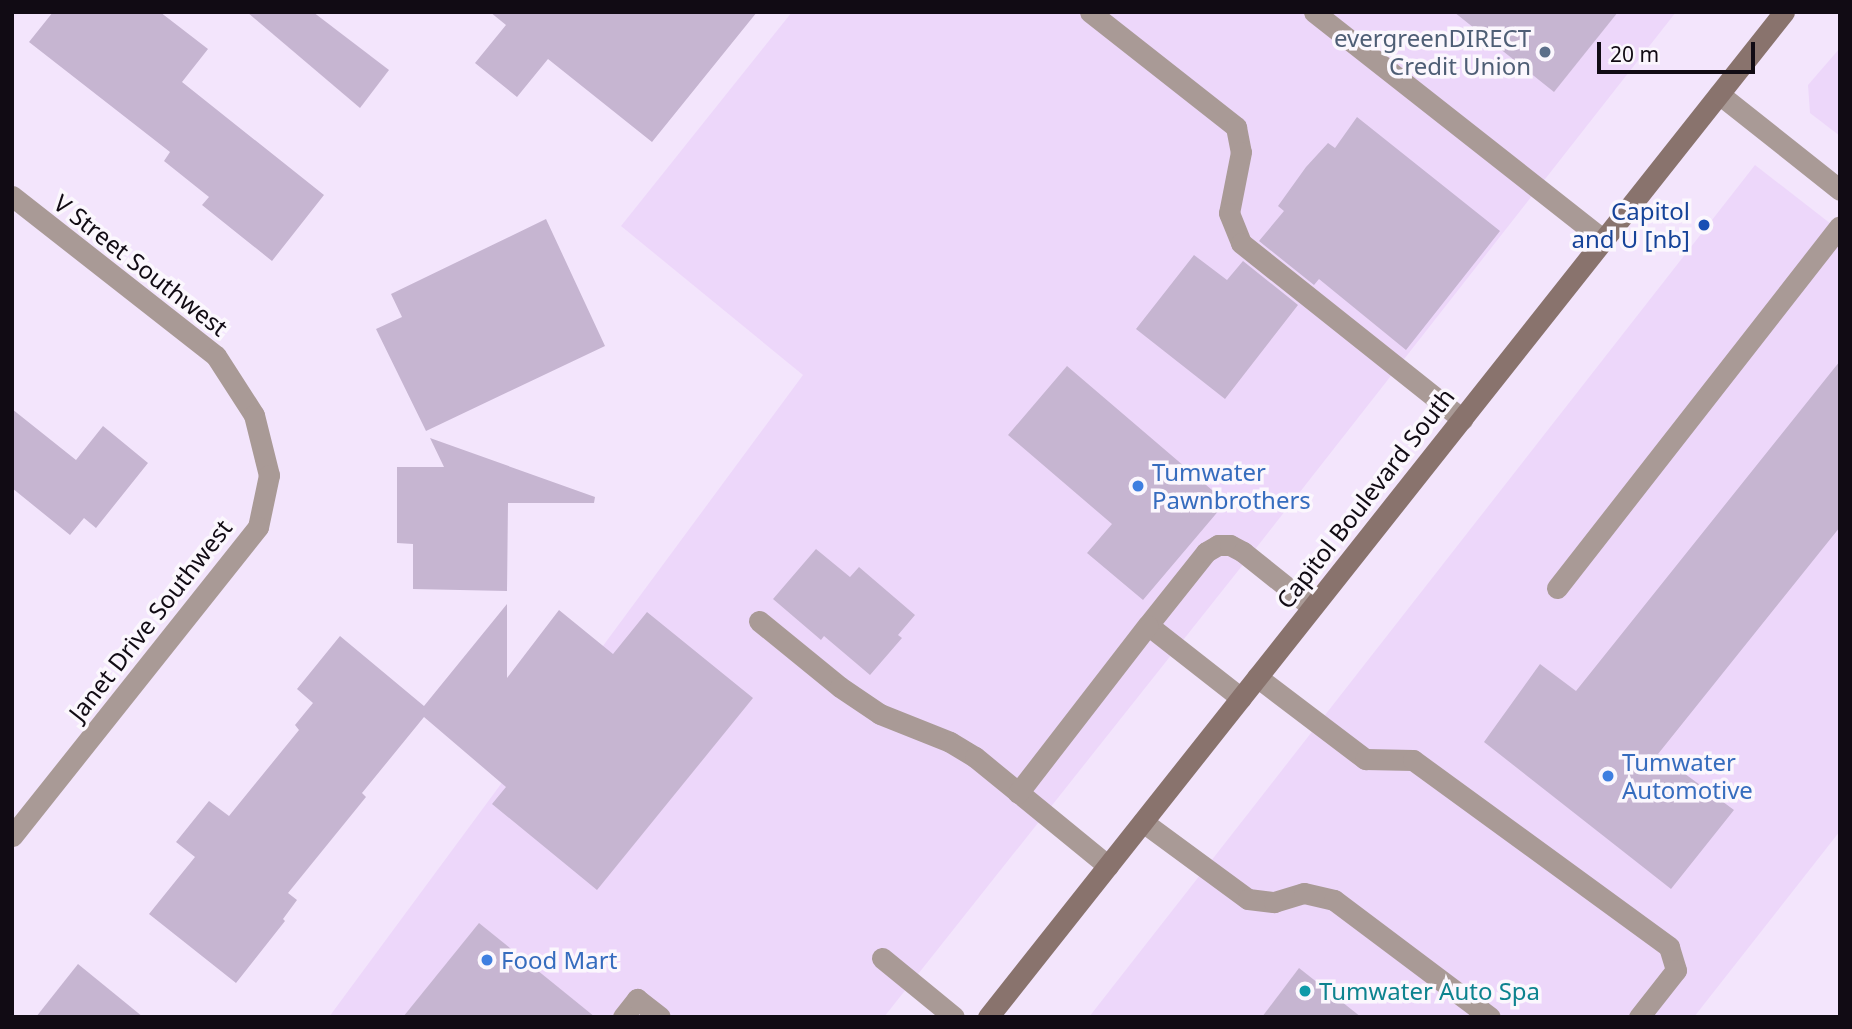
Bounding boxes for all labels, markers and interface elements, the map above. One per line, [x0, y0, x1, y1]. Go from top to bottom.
place label: evergreenDIRECT Credit Union [1334, 24, 1531, 80]
scale bar [1600, 28, 1758, 72]
text: 20 m [1610, 40, 1659, 68]
marker: evergreenDIRECT Credit Union [1537, 44, 1553, 60]
street label: V Street Southwest [48, 188, 234, 342]
place label: Capitol and U [nb] [1572, 197, 1690, 253]
marker: Capitol and U [nb] [1696, 217, 1712, 233]
street label: Capitol Boulevard South [1270, 382, 1460, 614]
place label: Tumwater Pawnbrothers [1152, 458, 1311, 514]
marker: Tumwater Pawnbrothers [1130, 478, 1146, 494]
street label: Janet Drive Southwest [62, 514, 238, 726]
place label: Tumwater Automotive [1622, 748, 1753, 804]
marker: Tumwater Automotive [1600, 768, 1616, 784]
place label: Food Mart [501, 946, 617, 974]
marker: Food Mart [479, 952, 495, 968]
place label: Tumwater Auto Spa [1319, 977, 1540, 1005]
marker: Tumwater Auto Spa [1297, 983, 1313, 999]

